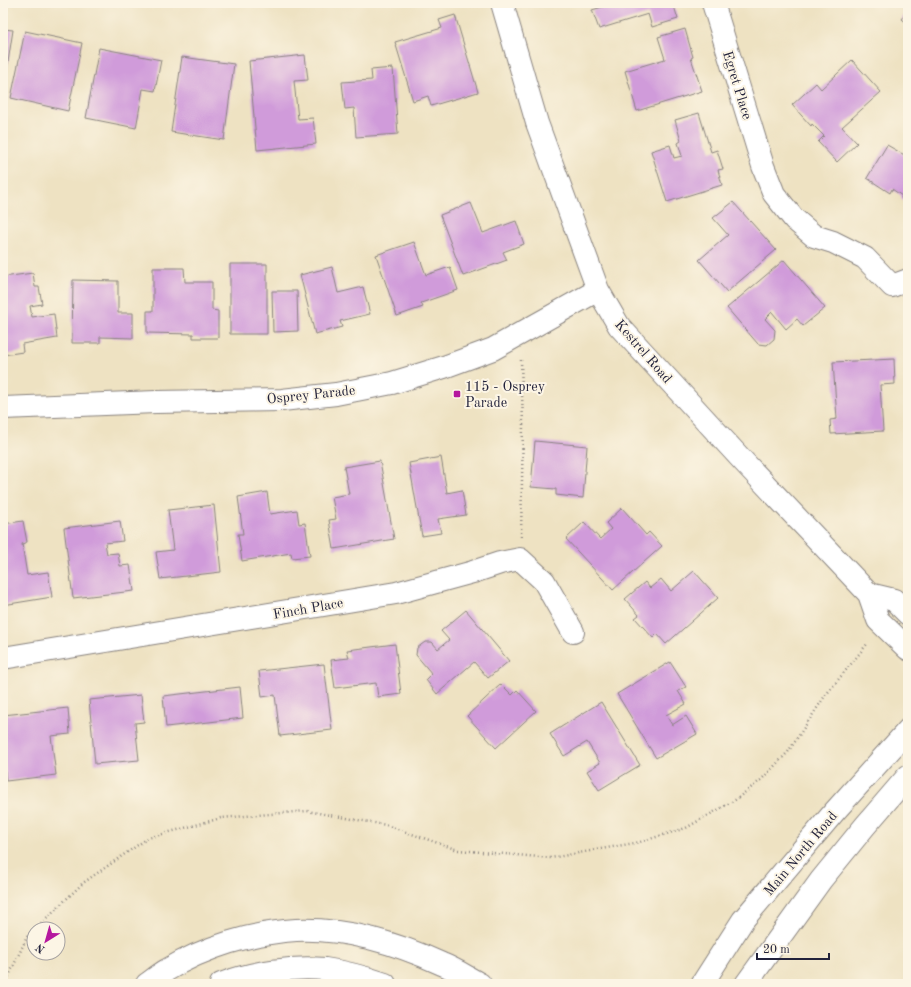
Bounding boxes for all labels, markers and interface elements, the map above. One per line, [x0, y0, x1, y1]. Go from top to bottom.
street label: Egret Place [720, 49, 754, 121]
street label: Kestrel Road [612, 317, 674, 386]
place label: 115 - Osprey Parade [465, 380, 546, 410]
street label: Osprey Parade [266, 383, 356, 407]
marker: 115 - Osprey Parade [452, 389, 462, 399]
street label: Finch Place [272, 596, 344, 622]
street label: Main North Road [762, 809, 840, 898]
north arrow [26, 921, 66, 961]
scale bar [757, 935, 829, 961]
text: N [34, 941, 48, 955]
text: 20 m [763, 944, 790, 956]

